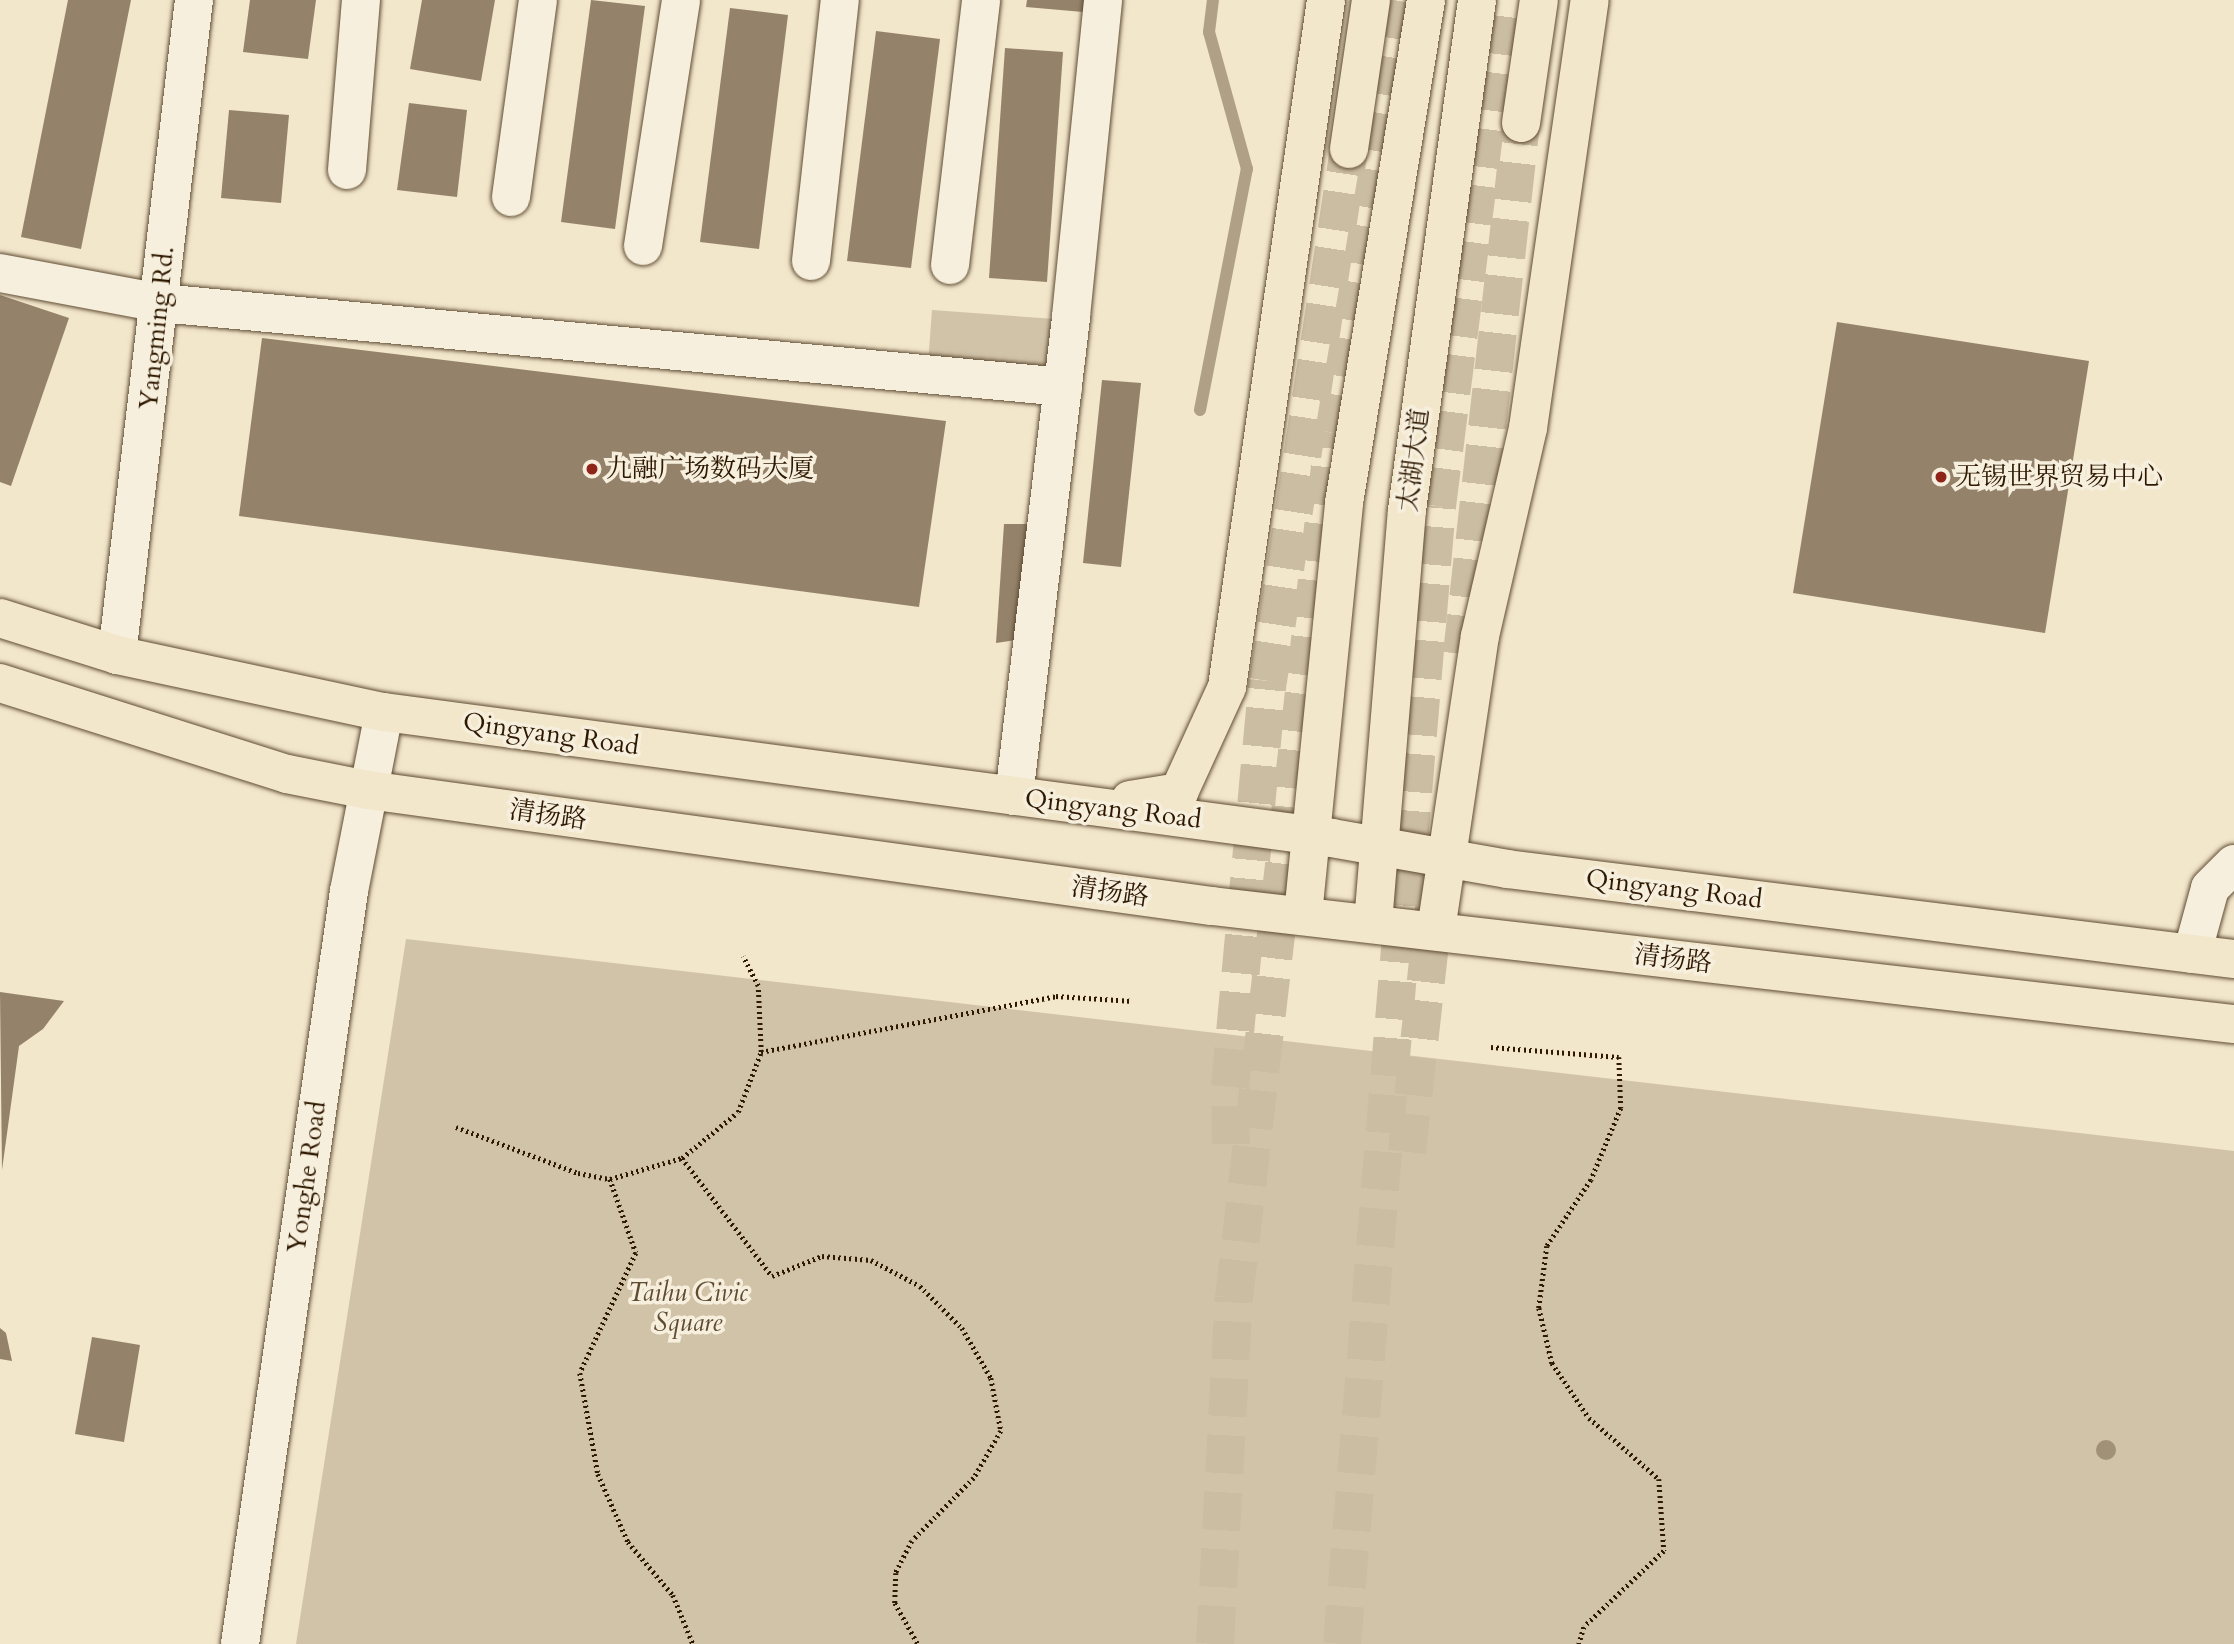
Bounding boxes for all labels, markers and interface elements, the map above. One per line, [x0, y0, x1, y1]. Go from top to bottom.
street label: Yangming Rd. [133, 245, 181, 411]
street label: 太湖大道 [1392, 406, 1436, 514]
place label: 九融广场数码大厦 [606, 453, 814, 485]
marker: 九融广场数码大厦 [584, 461, 600, 477]
place label: 无锡世界贸易中心 [1955, 461, 2163, 493]
marker: 无锡世界贸易中心 [1933, 469, 1949, 485]
street label: Qingyang Road [461, 706, 641, 762]
street label: Qingyang Road [1023, 783, 1203, 835]
street label: 清扬路 [507, 794, 589, 836]
street label: Qingyang Road [1584, 863, 1764, 915]
street label: 清扬路 [1069, 871, 1151, 913]
street label: 清扬路 [1632, 939, 1714, 979]
street label: Yonghe Road [281, 1099, 333, 1255]
park label: Taihu Civic Square [628, 1277, 748, 1338]

